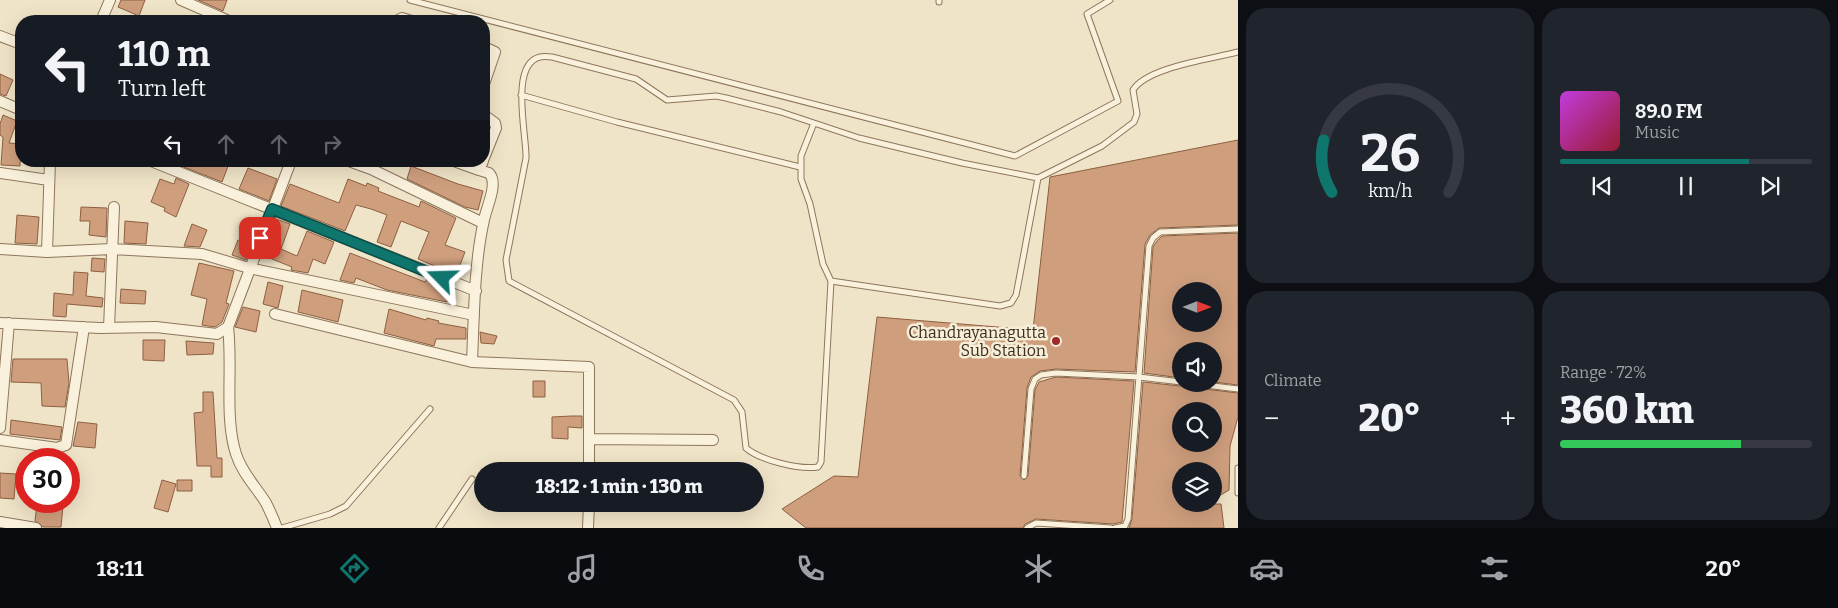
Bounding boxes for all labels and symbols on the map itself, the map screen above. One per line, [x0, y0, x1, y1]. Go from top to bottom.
pin [239, 217, 281, 259]
position arrow [415, 251, 467, 303]
north arrow [1172, 282, 1222, 332]
place label: Chandrayanagutta Sub Station [908, 323, 1046, 360]
marker: Chandrayanagutta Sub Station [1050, 335, 1062, 347]
speed limit sign: 30 [15, 448, 80, 513]

